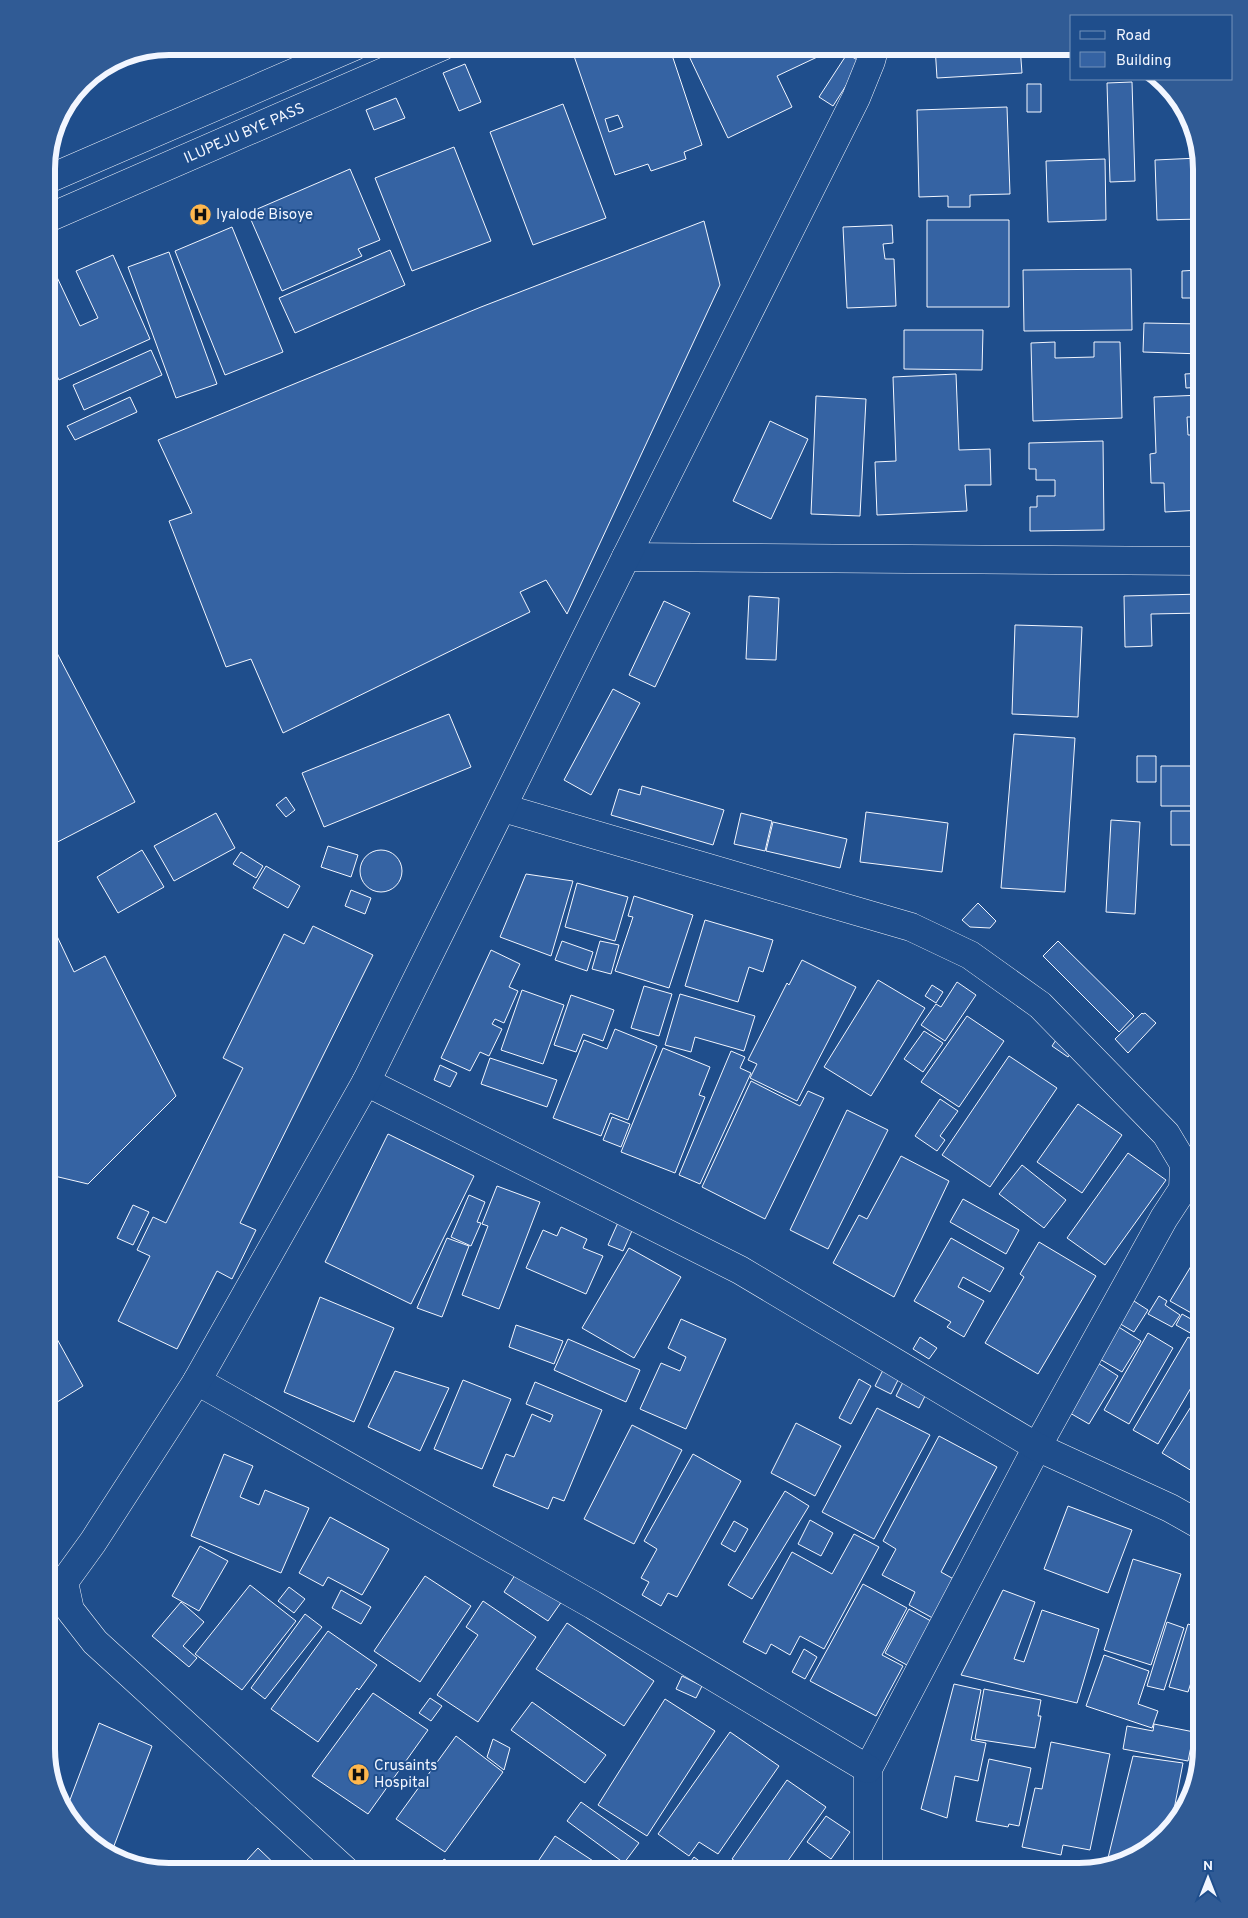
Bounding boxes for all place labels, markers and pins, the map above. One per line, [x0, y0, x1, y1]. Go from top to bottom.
hospital icon: Iyalode Bisoye [188, 202, 212, 226]
place label: Iyalode Bisoye [216, 206, 313, 225]
place label: Crusaints Hospital [374, 1757, 437, 1793]
hospital icon: Crusaints Hospital [346, 1762, 370, 1786]

